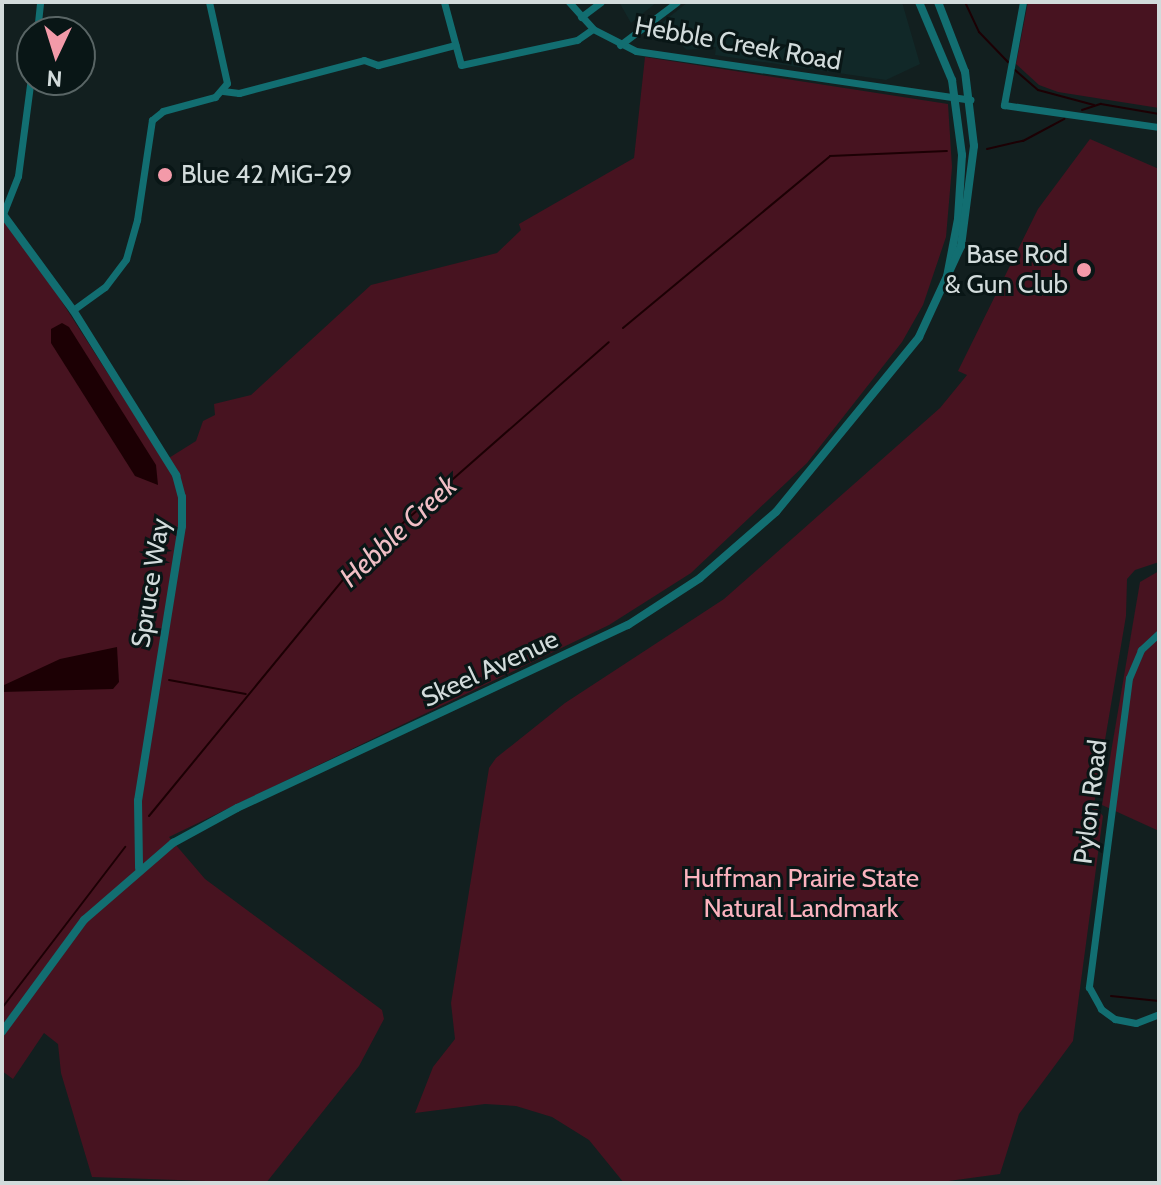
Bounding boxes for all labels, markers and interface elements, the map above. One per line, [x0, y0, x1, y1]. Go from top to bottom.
street label: Hebble Creek Road [632, 10, 844, 78]
north arrow [16, 16, 96, 96]
text: N [46, 64, 63, 92]
place label: Blue 42 MiG-29 [181, 159, 352, 191]
marker: Blue 42 MiG-29 [156, 166, 174, 184]
place label: Base Rod & Gun Club [945, 239, 1068, 300]
marker: Base Rod & Gun Club [1075, 261, 1093, 279]
water label: Hebble Creek [333, 468, 463, 594]
street label: Spruce Way [125, 516, 177, 650]
street label: Skeel Avenue [417, 624, 563, 714]
street label: Pylon Road [1068, 738, 1114, 866]
park label: Huffman Prairie State Natural Landmark [683, 863, 919, 924]

